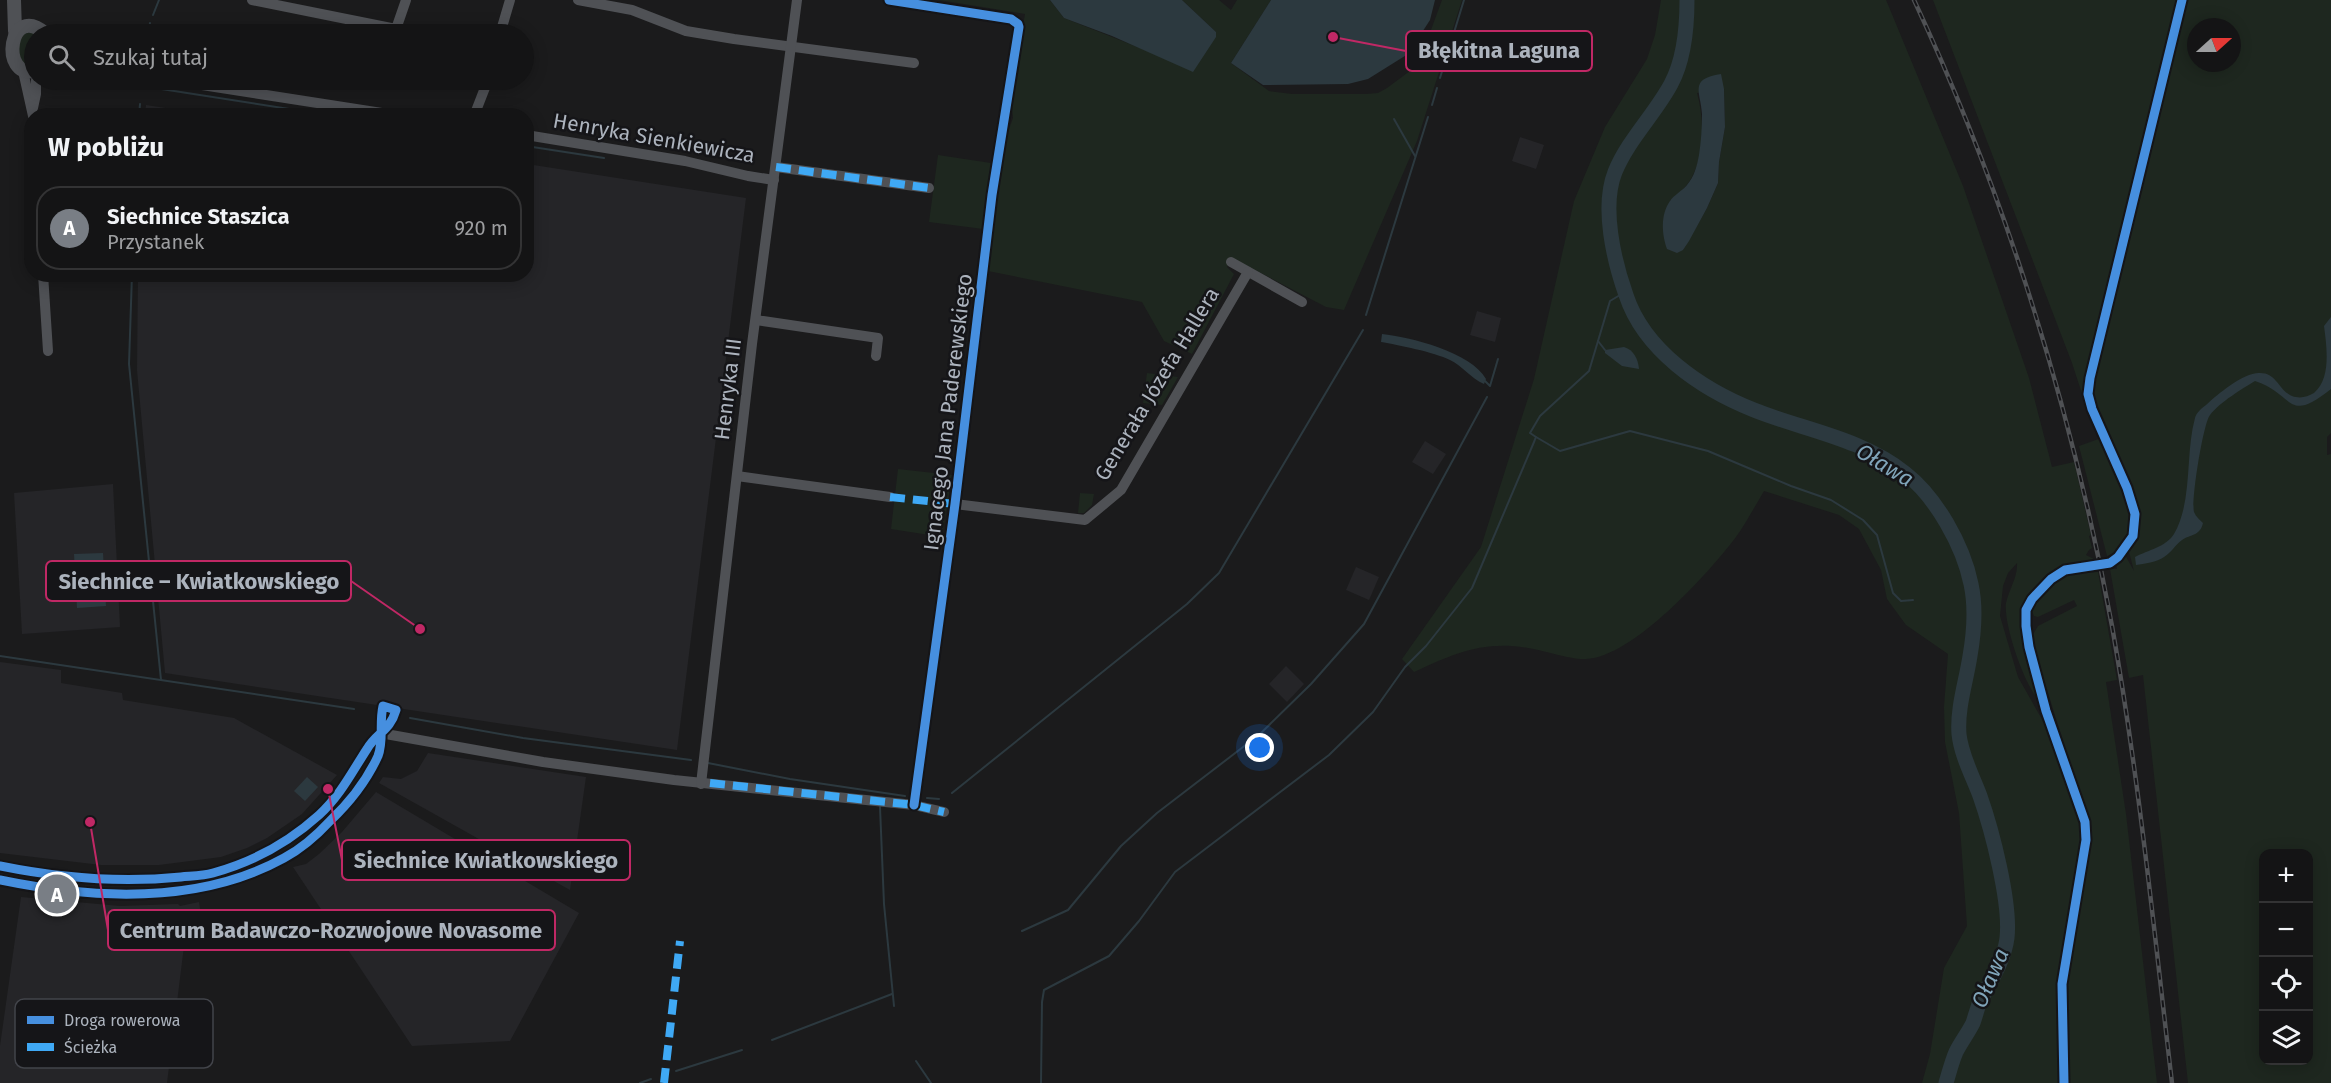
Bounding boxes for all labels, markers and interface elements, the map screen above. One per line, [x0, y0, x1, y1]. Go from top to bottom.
north arrow [2187, 18, 2241, 72]
search box [24, 24, 534, 90]
callout: Błękitna Laguna [1406, 31, 1592, 71]
text: Błękitna Laguna [1418, 37, 1580, 64]
icon: search [45, 41, 78, 74]
text: Szukaj tutaj [93, 44, 208, 71]
street label: Henryka Sienkiewicza [551, 107, 757, 169]
text: W pobliżu [48, 132, 164, 163]
text: Siechnice Staszica [107, 203, 289, 230]
text: A [64, 216, 75, 240]
text: 920 m [454, 216, 508, 240]
text: Przystanek [107, 230, 204, 254]
street label: Ignacego Jana Paderewskiego [918, 272, 978, 552]
street label: Generała Józefa Hallera [1089, 283, 1225, 485]
street label: Henryka III [709, 337, 747, 441]
water label: Oława [1851, 437, 1919, 493]
callout: Siechnice – Kwiatkowskiego [46, 561, 351, 601]
text: Siechnice – Kwiatkowskiego [59, 568, 340, 595]
your location [1245, 733, 1274, 762]
callout: Siechnice Kwiatkowskiego [342, 840, 630, 880]
text: Siechnice Kwiatkowskiego [354, 847, 618, 874]
map controls [2259, 849, 2313, 1065]
button: + [2259, 849, 2313, 903]
pin: A [38, 872, 76, 916]
button: − [2259, 903, 2313, 957]
callout: Centrum Badawczo-Rozwojowe Novasome [108, 910, 555, 950]
text: Centrum Badawczo-Rozwojowe Novasome [120, 917, 542, 944]
water label: Oława [1965, 944, 2015, 1012]
button: locate [2259, 957, 2313, 1011]
legend [15, 999, 213, 1068]
text: Droga rowerowa [64, 1011, 181, 1030]
button: layers [2259, 1011, 2313, 1065]
text: Ścieżka [64, 1037, 117, 1057]

